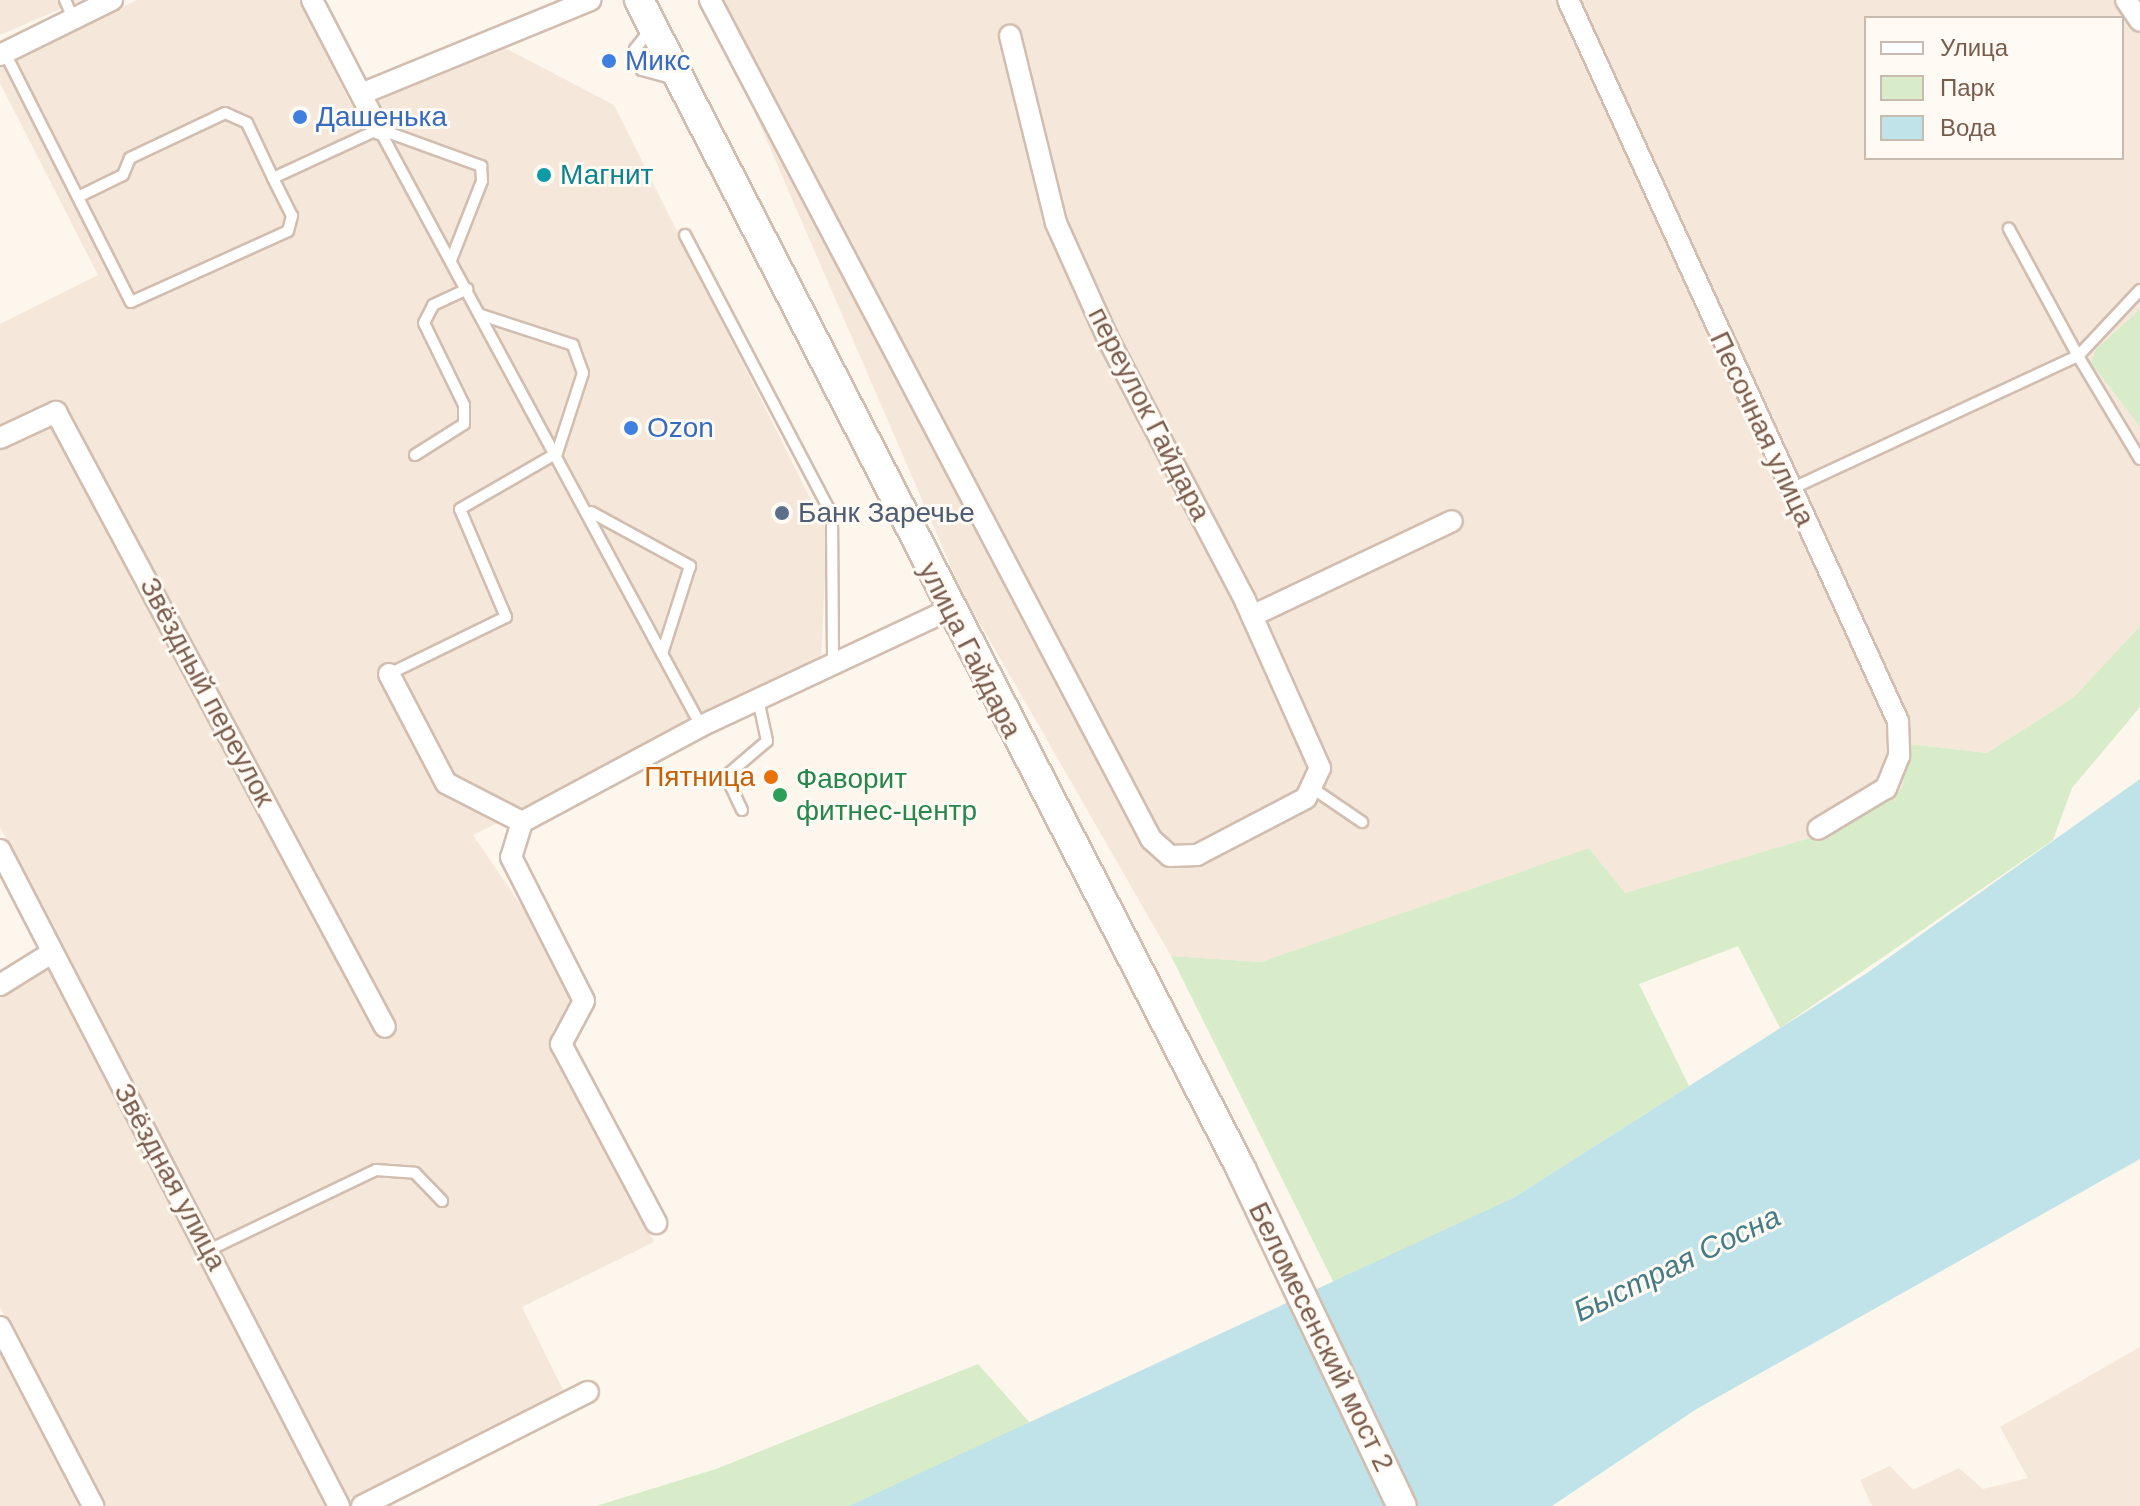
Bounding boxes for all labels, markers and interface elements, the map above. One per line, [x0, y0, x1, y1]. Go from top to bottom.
legend [1864, 16, 2124, 160]
text: Улица [1940, 34, 2008, 61]
place label: Микс [625, 44, 691, 78]
marker: Микс [600, 52, 618, 70]
text: Парк [1940, 74, 1994, 101]
place label: Дашенька [316, 100, 447, 134]
marker: Дашенька [291, 108, 309, 126]
text: Вода [1940, 114, 1996, 141]
place label: Магнит [560, 158, 653, 192]
marker: Магнит [535, 166, 553, 184]
street label: переулок Гайдара [1081, 302, 1217, 526]
street label: Песочная улица [1702, 327, 1822, 531]
place label: Ozon [647, 411, 714, 445]
marker: Ozon [622, 419, 640, 437]
place label: Банк Заречье [798, 496, 975, 530]
marker: Банк Заречье [773, 504, 791, 522]
street label: улица Гайдара [911, 557, 1029, 743]
street label: Звёздный переулок [132, 572, 282, 812]
place label: Пятница [644, 760, 755, 794]
place label: Фаворит фитнес-центр [796, 762, 977, 828]
marker: Пятница [762, 768, 780, 786]
marker: Фаворит фитнес-центр [771, 786, 789, 804]
street label: Звёздная улица [107, 1078, 233, 1276]
street label: Беломесенский мост 2 [1241, 1197, 1401, 1477]
water label: Быстрая Сосна [1568, 1198, 1786, 1330]

